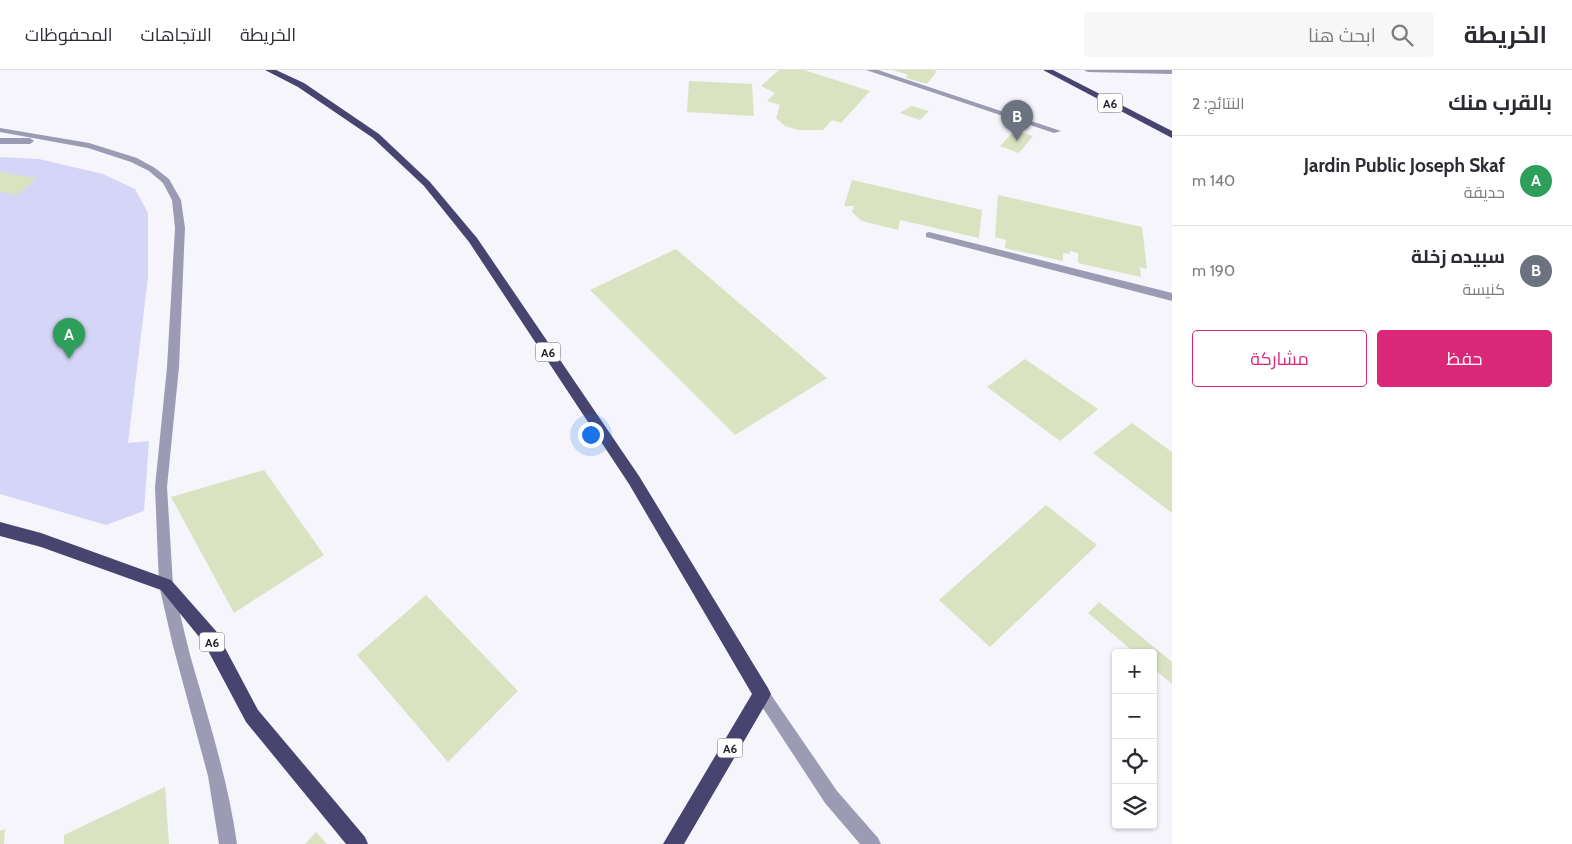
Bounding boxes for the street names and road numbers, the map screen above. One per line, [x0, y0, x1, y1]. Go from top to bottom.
road number: A6 [1098, 93, 1122, 112]
road number: A6 [536, 342, 560, 362]
road number: A6 [200, 632, 224, 652]
road number: A6 [718, 738, 742, 758]

